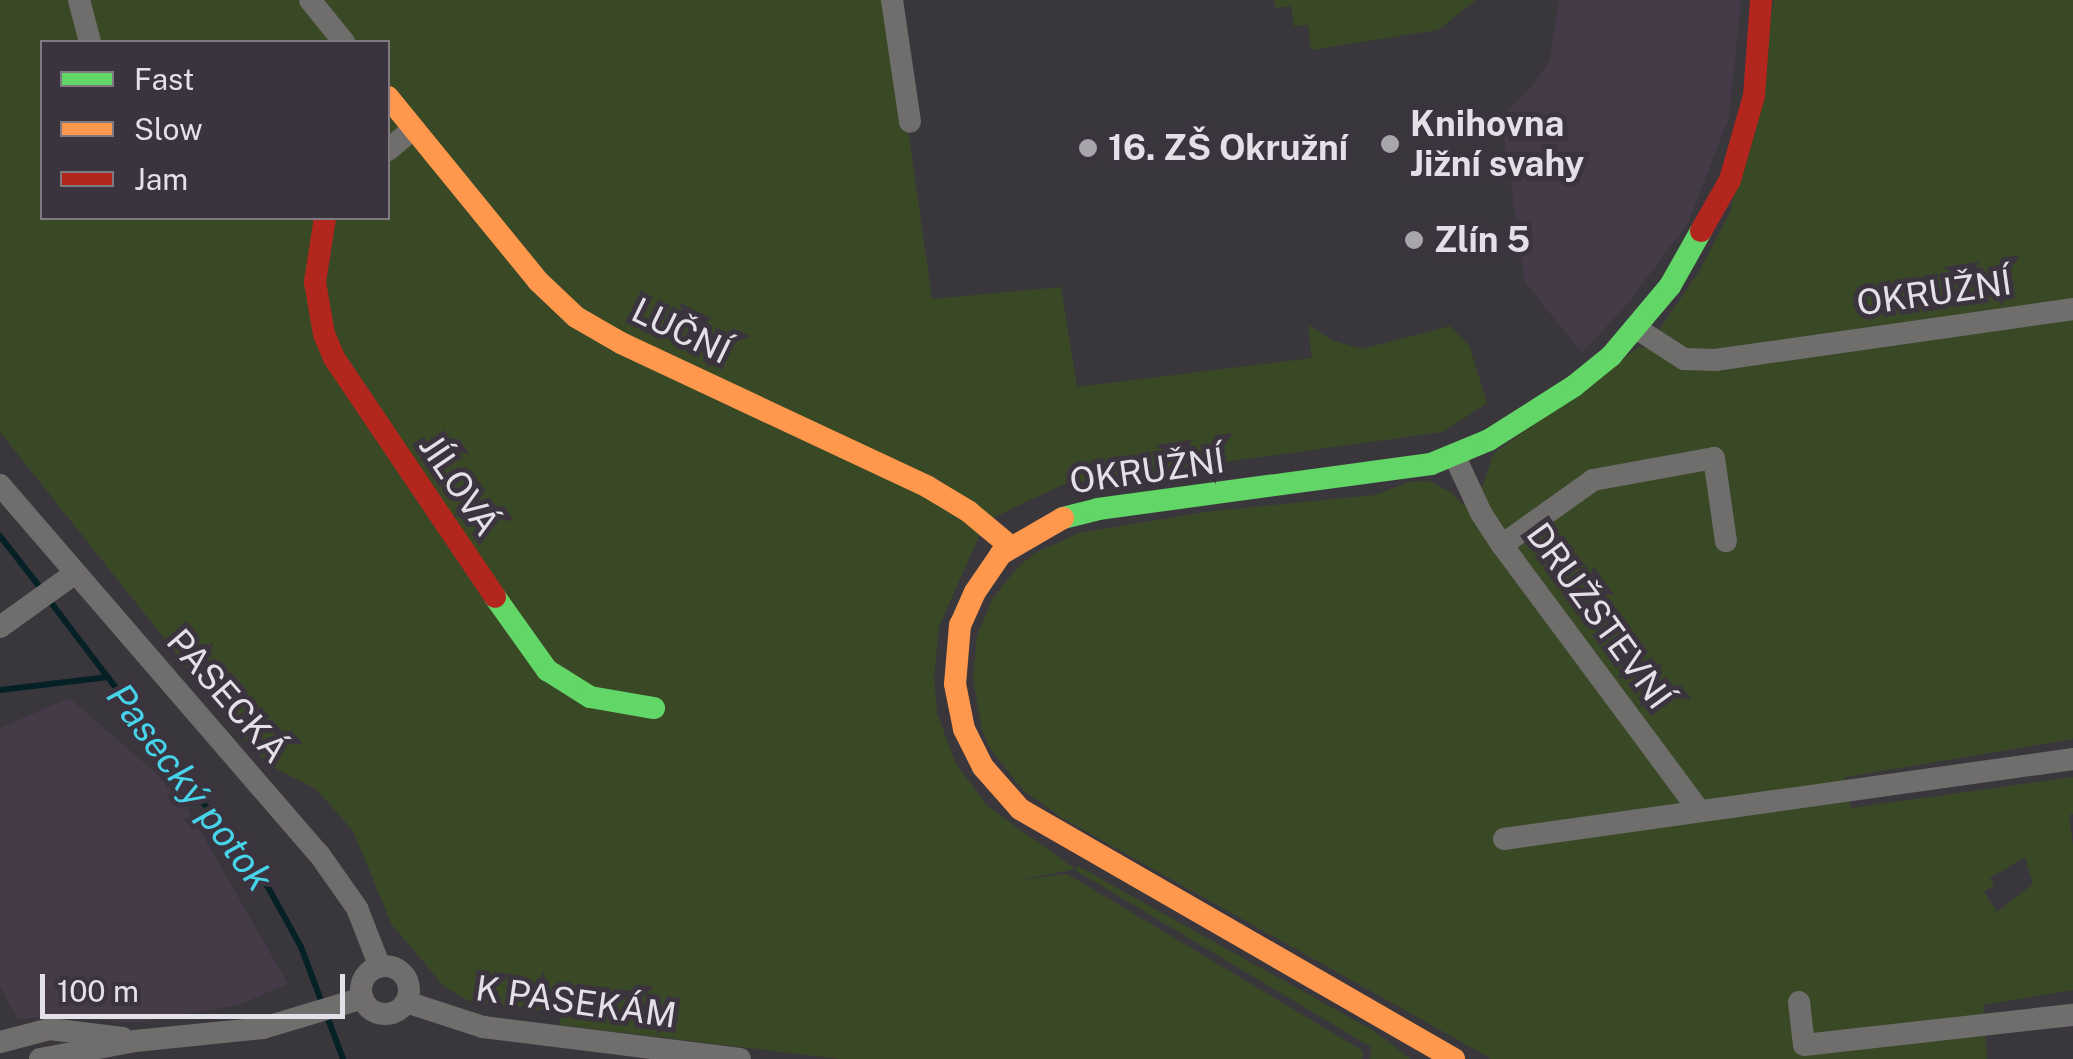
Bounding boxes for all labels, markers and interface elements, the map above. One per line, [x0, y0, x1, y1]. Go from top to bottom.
legend [40, 40, 390, 220]
text: Fast [134, 61, 194, 97]
place label: Knihovna Jižní svahy [1410, 103, 1584, 185]
text: Slow [134, 111, 203, 147]
place label: 16. ZŠ Okružní [1108, 127, 1348, 169]
marker: Knihovna Jižní svahy [1379, 133, 1401, 155]
marker: 16. ZŠ Okružní [1077, 137, 1099, 159]
text: Jam [134, 161, 188, 197]
place label: Zlín 5 [1434, 219, 1530, 261]
marker: Zlín 5 [1403, 229, 1425, 251]
street label: OKRUŽNÍ [1854, 261, 2014, 325]
street label: LUČNÍ [625, 289, 737, 373]
street label: JÍLOVÁ [410, 427, 508, 543]
street label: OKRUŽNÍ [1067, 439, 1227, 503]
street label: DRUŽSTEVNÍ [1518, 515, 1680, 717]
street label: PASECKÁ [158, 621, 296, 771]
water label: Pasecký potok [97, 674, 283, 900]
scale bar [45, 954, 350, 1016]
street label: K PASEKÁM [473, 967, 679, 1037]
text: 100 m [57, 973, 139, 1009]

